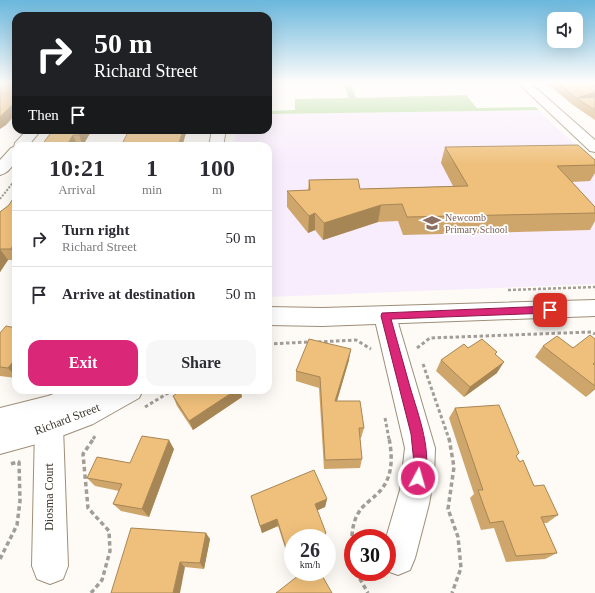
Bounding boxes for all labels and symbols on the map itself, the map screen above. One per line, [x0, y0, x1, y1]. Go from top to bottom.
place label: Newcomb Primary School [445, 212, 508, 235]
school or university icon: Newcomb Primary School [422, 213, 442, 233]
pin [533, 293, 567, 327]
street label: Richard Street [32, 400, 102, 438]
position arrow [397, 457, 439, 499]
street label: Diosma Court [42, 463, 56, 531]
speed limit sign: 30 [344, 529, 396, 581]

